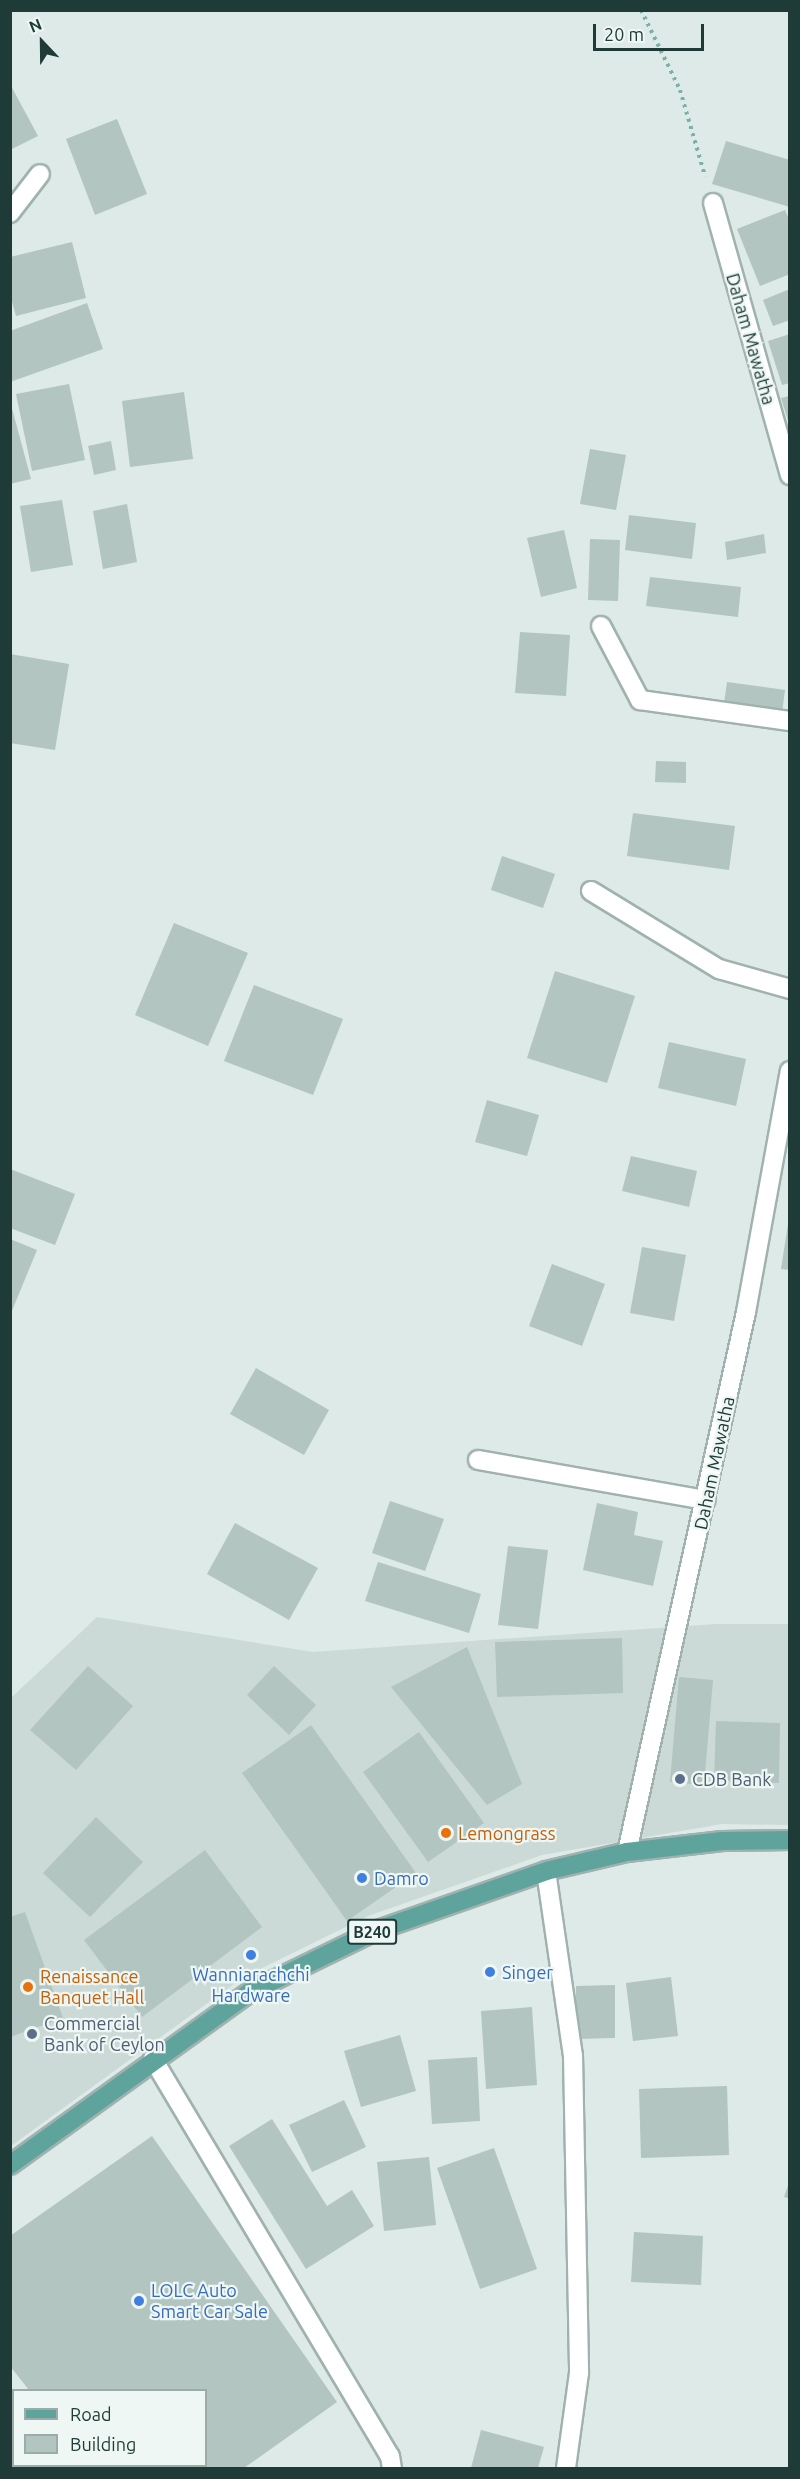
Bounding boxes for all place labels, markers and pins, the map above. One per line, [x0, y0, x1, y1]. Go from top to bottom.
place label: CDB Bank [692, 1768, 771, 1790]
marker: CDB Bank [673, 1772, 687, 1786]
place label: Lemongrass [458, 1822, 555, 1844]
marker: Lemongrass [439, 1826, 453, 1840]
place label: Damro [374, 1867, 429, 1889]
marker: Damro [355, 1871, 369, 1885]
marker: Wanniarachchi Hardware [244, 1948, 258, 1962]
place label: Singer [502, 1961, 553, 1983]
place label: Wanniarachchi Hardware [192, 1964, 310, 2006]
marker: Singer [483, 1965, 497, 1979]
place label: Renaissance Banquet Hall [40, 1966, 144, 2008]
marker: Renaissance Banquet Hall [21, 1980, 35, 1994]
place label: Commercial Bank of Ceylon [44, 2013, 165, 2056]
marker: Commercial Bank of Ceylon [25, 2027, 39, 2041]
place label: LOLC Auto Smart Car Sale [151, 2280, 268, 2322]
marker: LOLC Auto Smart Car Sale [132, 2294, 146, 2308]

